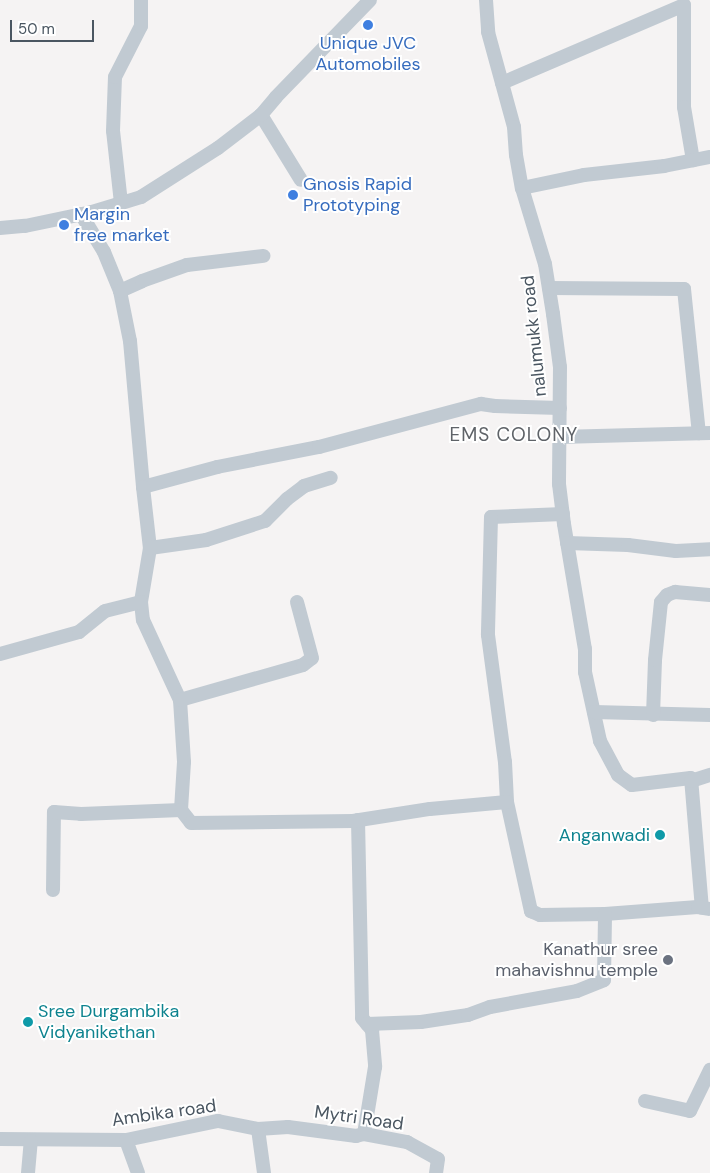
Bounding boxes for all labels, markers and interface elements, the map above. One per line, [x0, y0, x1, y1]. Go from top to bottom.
scale bar [12, 10, 96, 42]
text: 50 m [18, 19, 55, 39]
marker: Unique JVC Automobiles [362, 19, 374, 31]
place label: Unique JVC Automobiles [315, 33, 421, 76]
place label: Gnosis Rapid Prototyping [303, 174, 412, 216]
marker: Gnosis Rapid Prototyping [287, 189, 299, 201]
place label: Margin free market [74, 204, 170, 246]
marker: Margin free market [58, 219, 70, 231]
street label: nalumukk road [517, 274, 551, 398]
district label: EMS COLONY [448, 424, 580, 446]
place label: Anganwadi [559, 824, 650, 846]
marker: Anganwadi [654, 829, 666, 841]
place label: Kanathur sree mahavishnu temple [495, 939, 658, 982]
marker: Kanathur sree mahavishnu temple [662, 954, 674, 966]
place label: Sree Durgambika Vidyanikethan [38, 1001, 179, 1044]
marker: Sree Durgambika Vidyanikethan [22, 1016, 34, 1028]
street label: Ambika road [110, 1095, 218, 1131]
street label: Mytri Road [313, 1101, 405, 1135]

